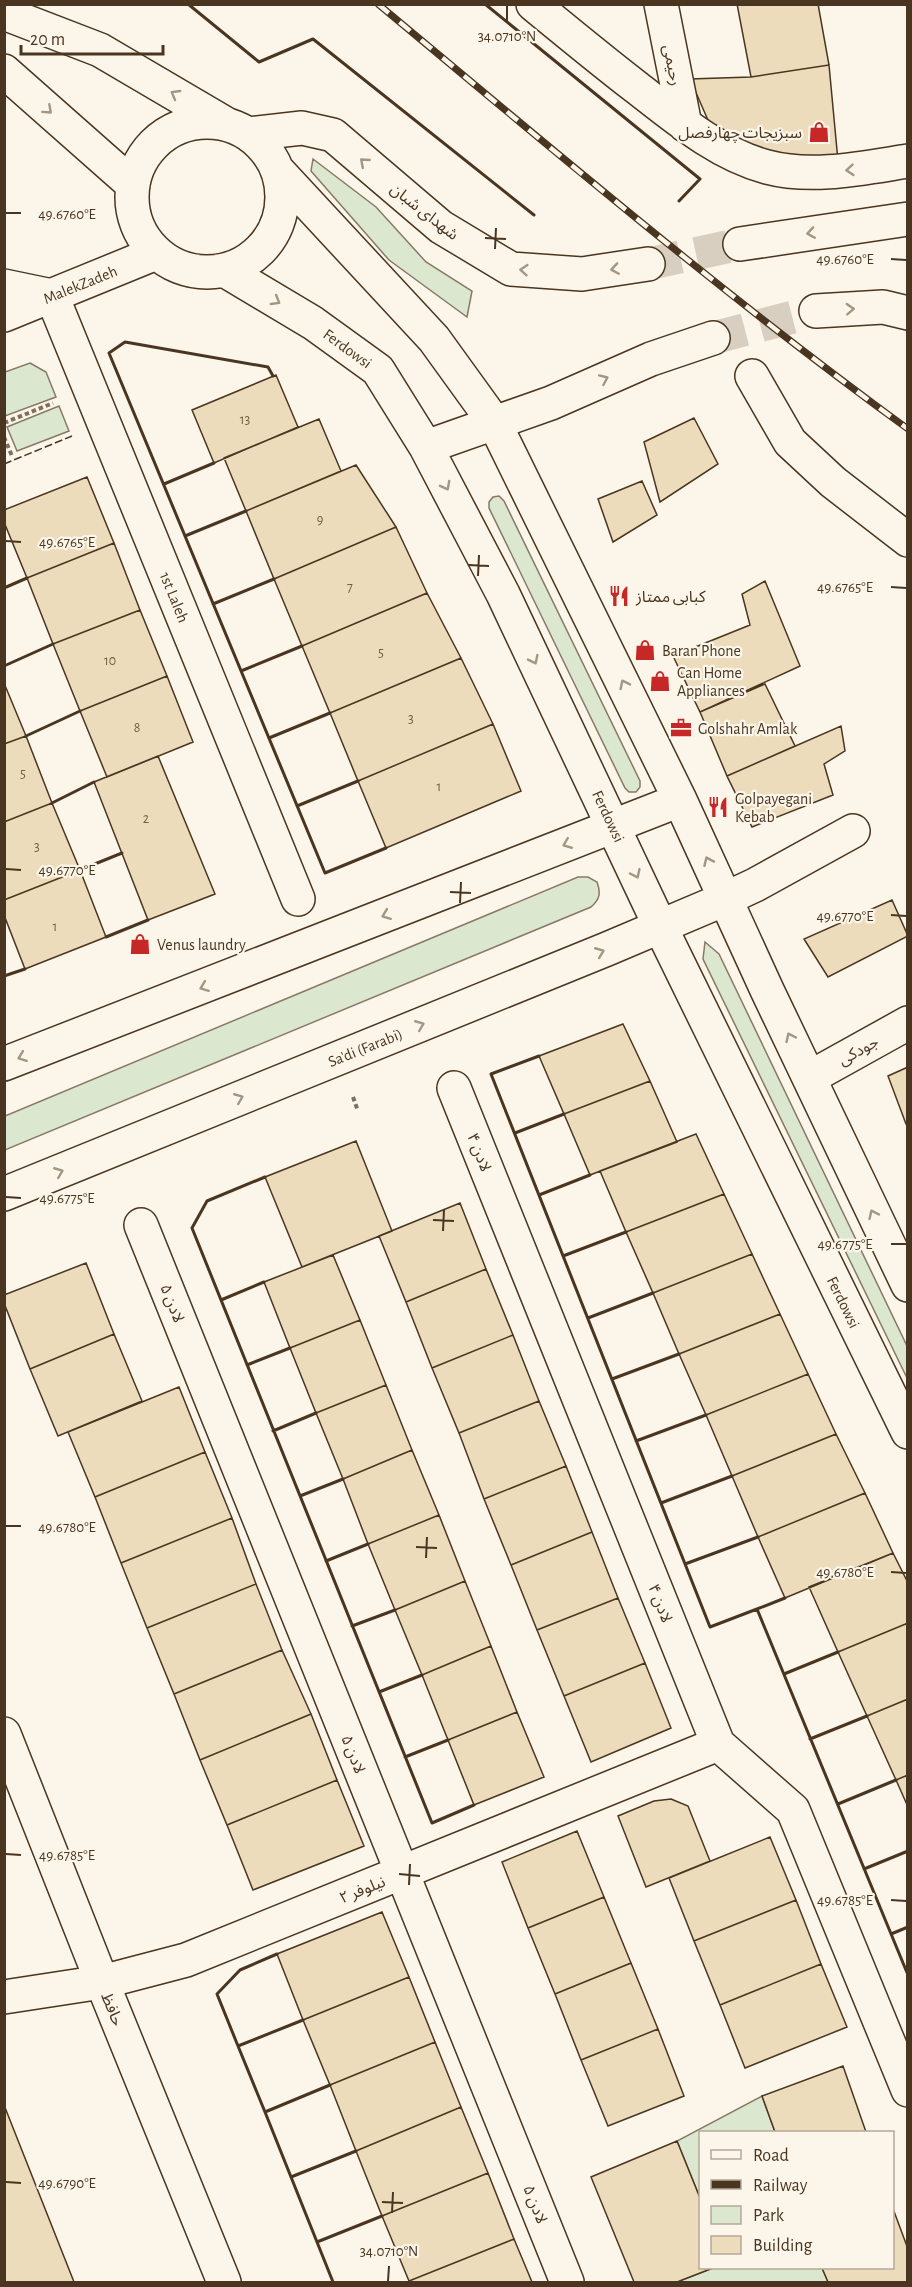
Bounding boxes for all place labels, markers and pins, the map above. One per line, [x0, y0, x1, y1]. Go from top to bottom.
shop icon: سبزیجات چهارفصل [807, 120, 831, 144]
place label: سبزیجات چهارفصل [678, 125, 802, 143]
restaurant icon: کبابی ممتاز [607, 584, 631, 608]
place label: کبابی ممتاز [635, 589, 706, 606]
shop icon: Baran Phone [633, 638, 657, 662]
place label: Baran Phone [662, 643, 741, 659]
place label: Can Home Appliances [677, 665, 745, 699]
shop icon: Can Home Appliances [648, 669, 672, 693]
office icon: Golshahr Amlak [669, 716, 693, 740]
place label: Golshahr Amlak [698, 721, 798, 737]
place label: Golpayegani Kebab [735, 791, 812, 825]
restaurant icon: Golpayegani Kebab [706, 795, 730, 819]
shop icon: Venus laundry [128, 932, 152, 956]
place label: Venus laundry [157, 937, 246, 954]

